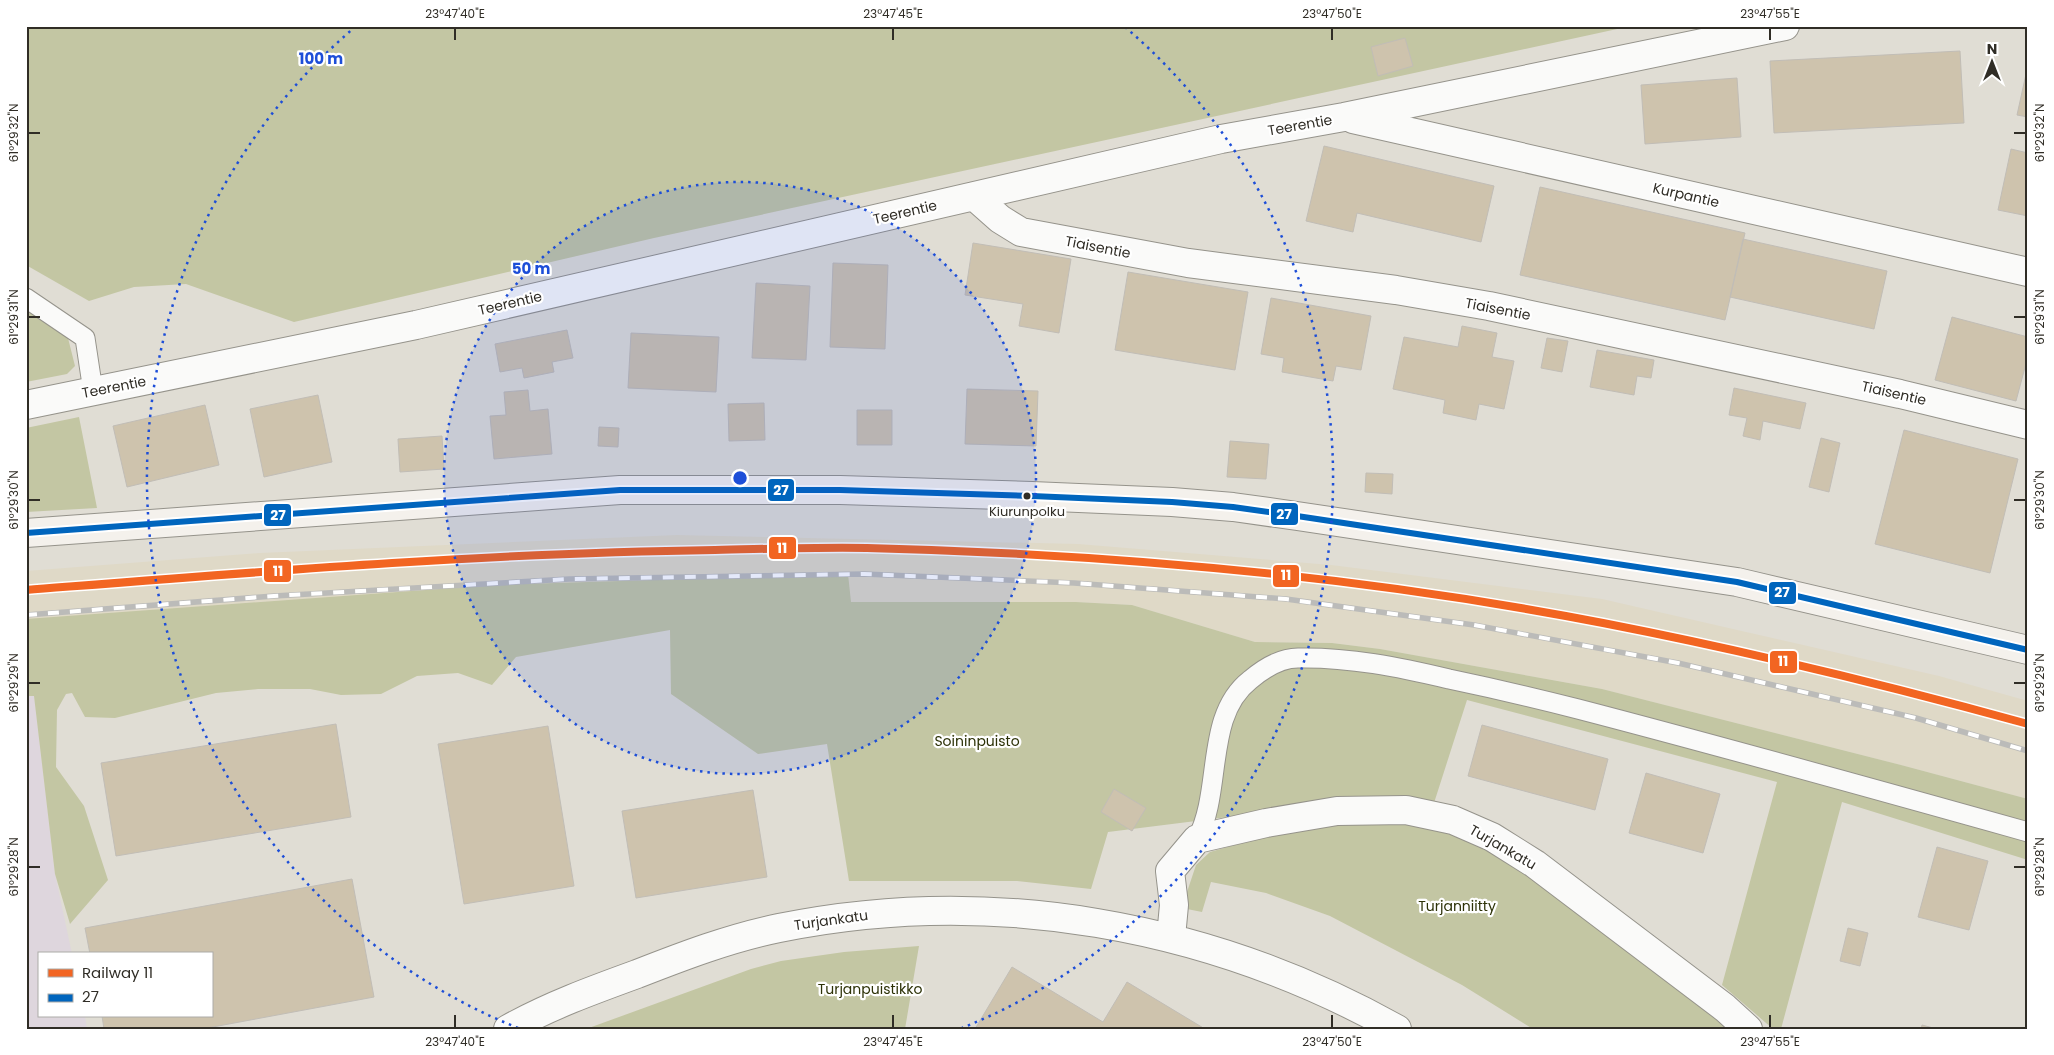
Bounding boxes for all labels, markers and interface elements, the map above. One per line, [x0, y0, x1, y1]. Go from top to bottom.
text: 23°47'40"E [425, 5, 485, 22]
text: 23°47'45"E [863, 5, 923, 22]
text: 23°47'50"E [1302, 5, 1362, 22]
text: 23°47'55"E [1740, 5, 1800, 22]
north arrow [1966, 38, 2016, 88]
text: N [1987, 39, 1997, 59]
text: 100 m [299, 48, 343, 69]
text: 61°29'32"N [5, 104, 22, 162]
text: 61°29'32"N [2031, 104, 2048, 162]
street label: Teerentie [1266, 109, 1334, 140]
street label: Kurpantie [1651, 178, 1722, 212]
street label: Teerentie [871, 195, 939, 229]
street label: Tiaisentie [1064, 231, 1133, 263]
text: 50 m [512, 258, 550, 279]
street label: Teerentie [476, 286, 544, 320]
text: 61°29'31"N [5, 289, 22, 345]
text: 61°29'31"N [2031, 289, 2048, 345]
street label: Tiaisentie [1464, 293, 1533, 325]
street label: Teerentie [80, 371, 148, 403]
street label: Tiaisentie [1860, 376, 1929, 410]
centre of rings [731, 469, 749, 487]
text: 61°29'30"N [5, 470, 22, 530]
text: 61°29'30"N [2031, 470, 2048, 530]
line badge: 27 [767, 478, 795, 502]
text: 27 [773, 480, 789, 500]
marker: Kiurunpolku [1022, 491, 1032, 501]
place label: Kiurunpolku [989, 502, 1065, 521]
line badge: 27 [1270, 502, 1299, 526]
line badge: 27 [263, 503, 292, 527]
text: 27 [1276, 504, 1292, 524]
text: 27 [270, 505, 286, 525]
line badge: 11 [768, 536, 797, 560]
text: 11 [777, 538, 787, 558]
line badge: 11 [263, 559, 292, 583]
text: 11 [273, 561, 283, 581]
line badge: 11 [1272, 564, 1300, 588]
text: 11 [1281, 565, 1291, 585]
line badge: 27 [1768, 581, 1797, 605]
text: 27 [1774, 582, 1790, 602]
line badge: 11 [1769, 650, 1798, 674]
text: 11 [1778, 651, 1788, 671]
text: 61°29'29"N [5, 653, 22, 713]
text: 61°29'29"N [2031, 653, 2048, 713]
park label: Soininpuisto [934, 731, 1020, 751]
street label: Turjankatu [1466, 820, 1540, 874]
text: 61°29'28"N [5, 837, 22, 897]
text: 61°29'28"N [2031, 837, 2048, 897]
park label: Turjanniitty [1418, 896, 1496, 916]
street label: Turjankatu [793, 905, 869, 935]
legend [38, 952, 212, 1018]
text: Railway 11 [82, 962, 153, 983]
park label: Turjanpuistikko [818, 979, 922, 999]
text: 27 [82, 986, 99, 1007]
text: 23°47'40"E [425, 1033, 485, 1050]
text: 23°47'45"E [863, 1033, 923, 1050]
text: 23°47'50"E [1302, 1033, 1362, 1050]
text: 23°47'55"E [1740, 1033, 1800, 1050]

